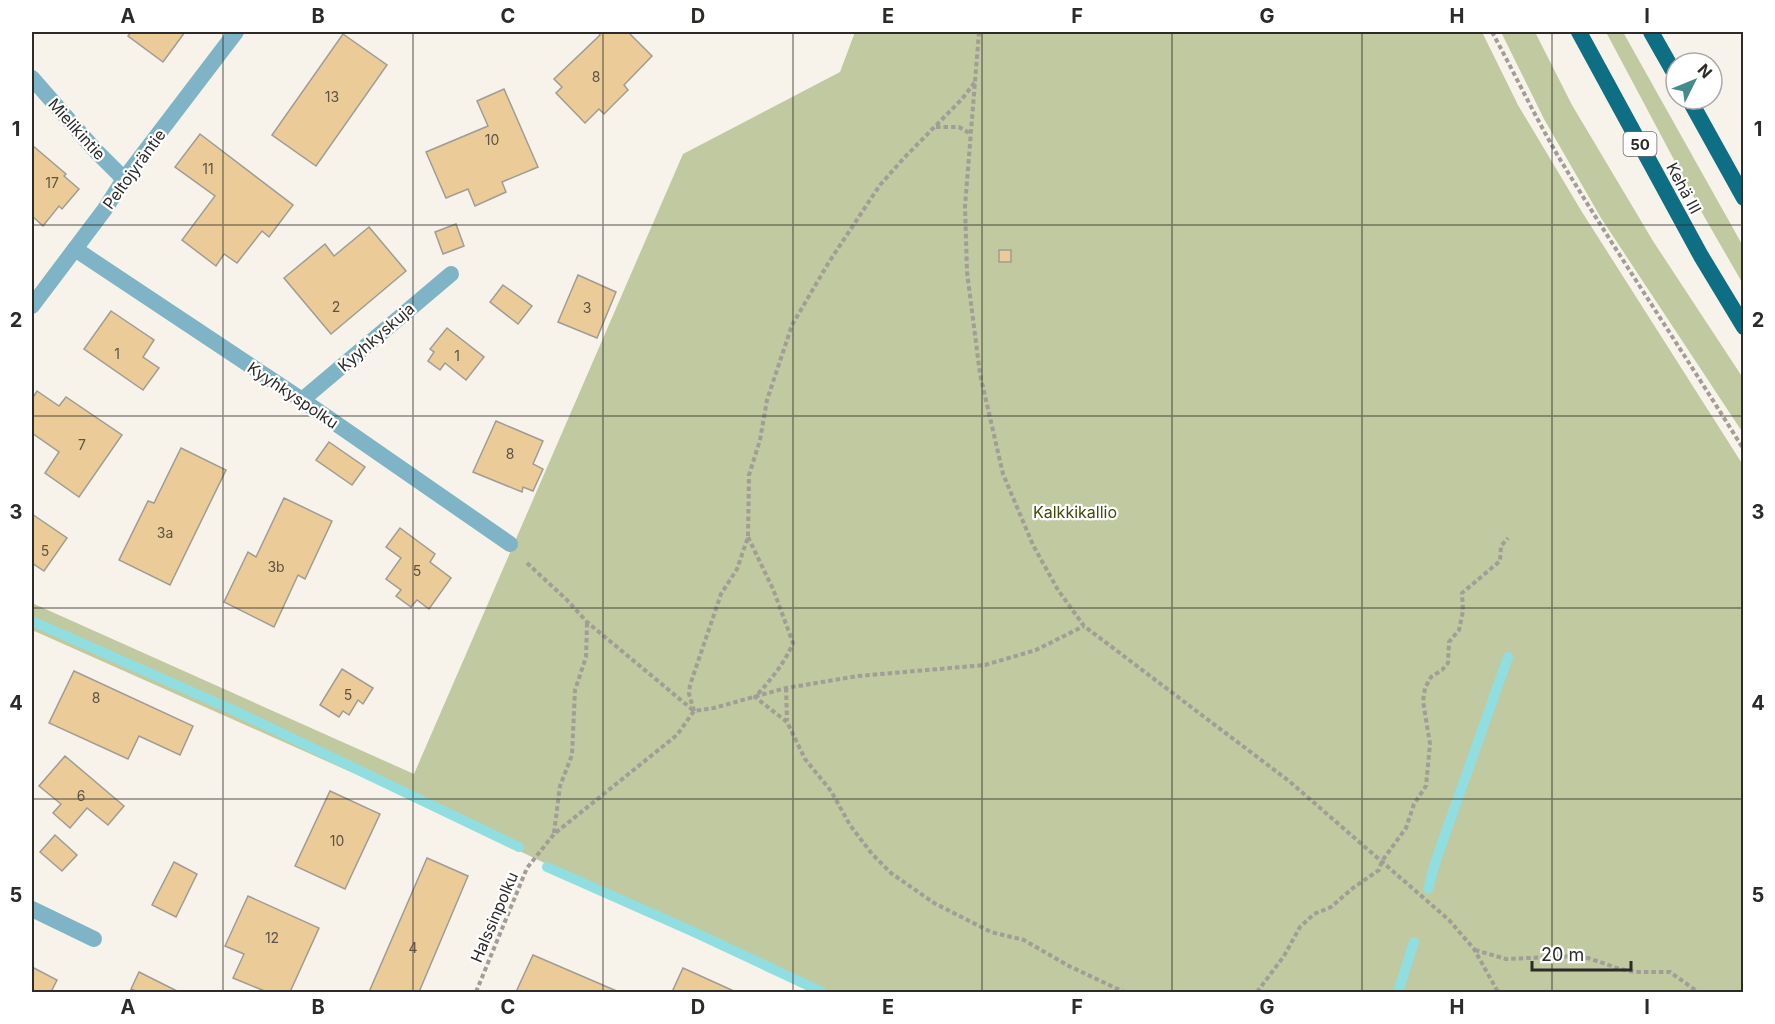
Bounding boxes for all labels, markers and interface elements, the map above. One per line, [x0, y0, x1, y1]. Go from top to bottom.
text: A [121, 4, 136, 28]
text: B [311, 4, 325, 28]
text: C [501, 4, 515, 28]
text: D [691, 4, 705, 28]
text: E [882, 4, 894, 28]
text: F [1071, 4, 1083, 28]
text: G [1259, 4, 1275, 28]
text: H [1450, 4, 1464, 28]
text: I [1644, 4, 1650, 28]
north arrow [1664, 51, 1724, 111]
text: N [1693, 59, 1716, 82]
house number: 8 [592, 68, 600, 85]
house number: 13 [325, 88, 339, 105]
street label: Mielikintie [44, 94, 110, 164]
text: 1 [12, 117, 20, 141]
text: 1 [1754, 117, 1762, 141]
street label: Peltojyräntie [98, 125, 170, 213]
house number: 10 [485, 131, 499, 148]
road number: 50 [1624, 132, 1656, 156]
street label: Kehä III [1662, 159, 1706, 217]
house number: 11 [202, 160, 214, 177]
house number: 17 [45, 174, 59, 191]
house number: 2 [332, 298, 340, 315]
street label: Kyyhkyskuja [334, 298, 418, 376]
house number: 3 [583, 299, 591, 316]
text: 2 [10, 308, 22, 332]
text: 2 [1752, 308, 1764, 332]
house number: 1 [114, 345, 120, 362]
house number: 1 [454, 347, 460, 364]
street label: Kyyhkyspolku [244, 357, 342, 433]
house number: 7 [78, 436, 86, 453]
house number: 8 [506, 445, 514, 462]
text: 3 [10, 500, 22, 524]
text: 3 [1752, 500, 1764, 524]
park label: Kalkkikallio [1033, 502, 1117, 522]
house number: 3a [157, 524, 173, 541]
house number: 5 [41, 542, 49, 559]
house number: 3b [267, 558, 285, 575]
house number: 5 [413, 562, 421, 579]
house number: 5 [344, 686, 352, 703]
house number: 8 [92, 689, 100, 706]
text: 4 [9, 691, 23, 715]
text: 4 [1751, 691, 1765, 715]
house number: 6 [77, 787, 85, 804]
house number: 10 [330, 832, 344, 849]
street label: Halssinpolku [466, 869, 522, 965]
text: 5 [10, 883, 22, 907]
text: 5 [1752, 883, 1764, 907]
house number: 12 [265, 929, 279, 946]
scale bar [1532, 934, 1631, 972]
house number: 4 [408, 939, 418, 956]
text: 20 m [1541, 944, 1584, 965]
text: A [121, 995, 136, 1019]
text: B [311, 995, 325, 1019]
text: C [501, 995, 515, 1019]
text: D [691, 995, 705, 1019]
text: E [882, 995, 894, 1019]
text: F [1071, 995, 1083, 1019]
text: G [1259, 995, 1275, 1019]
text: H [1450, 995, 1464, 1019]
text: I [1644, 995, 1650, 1019]

